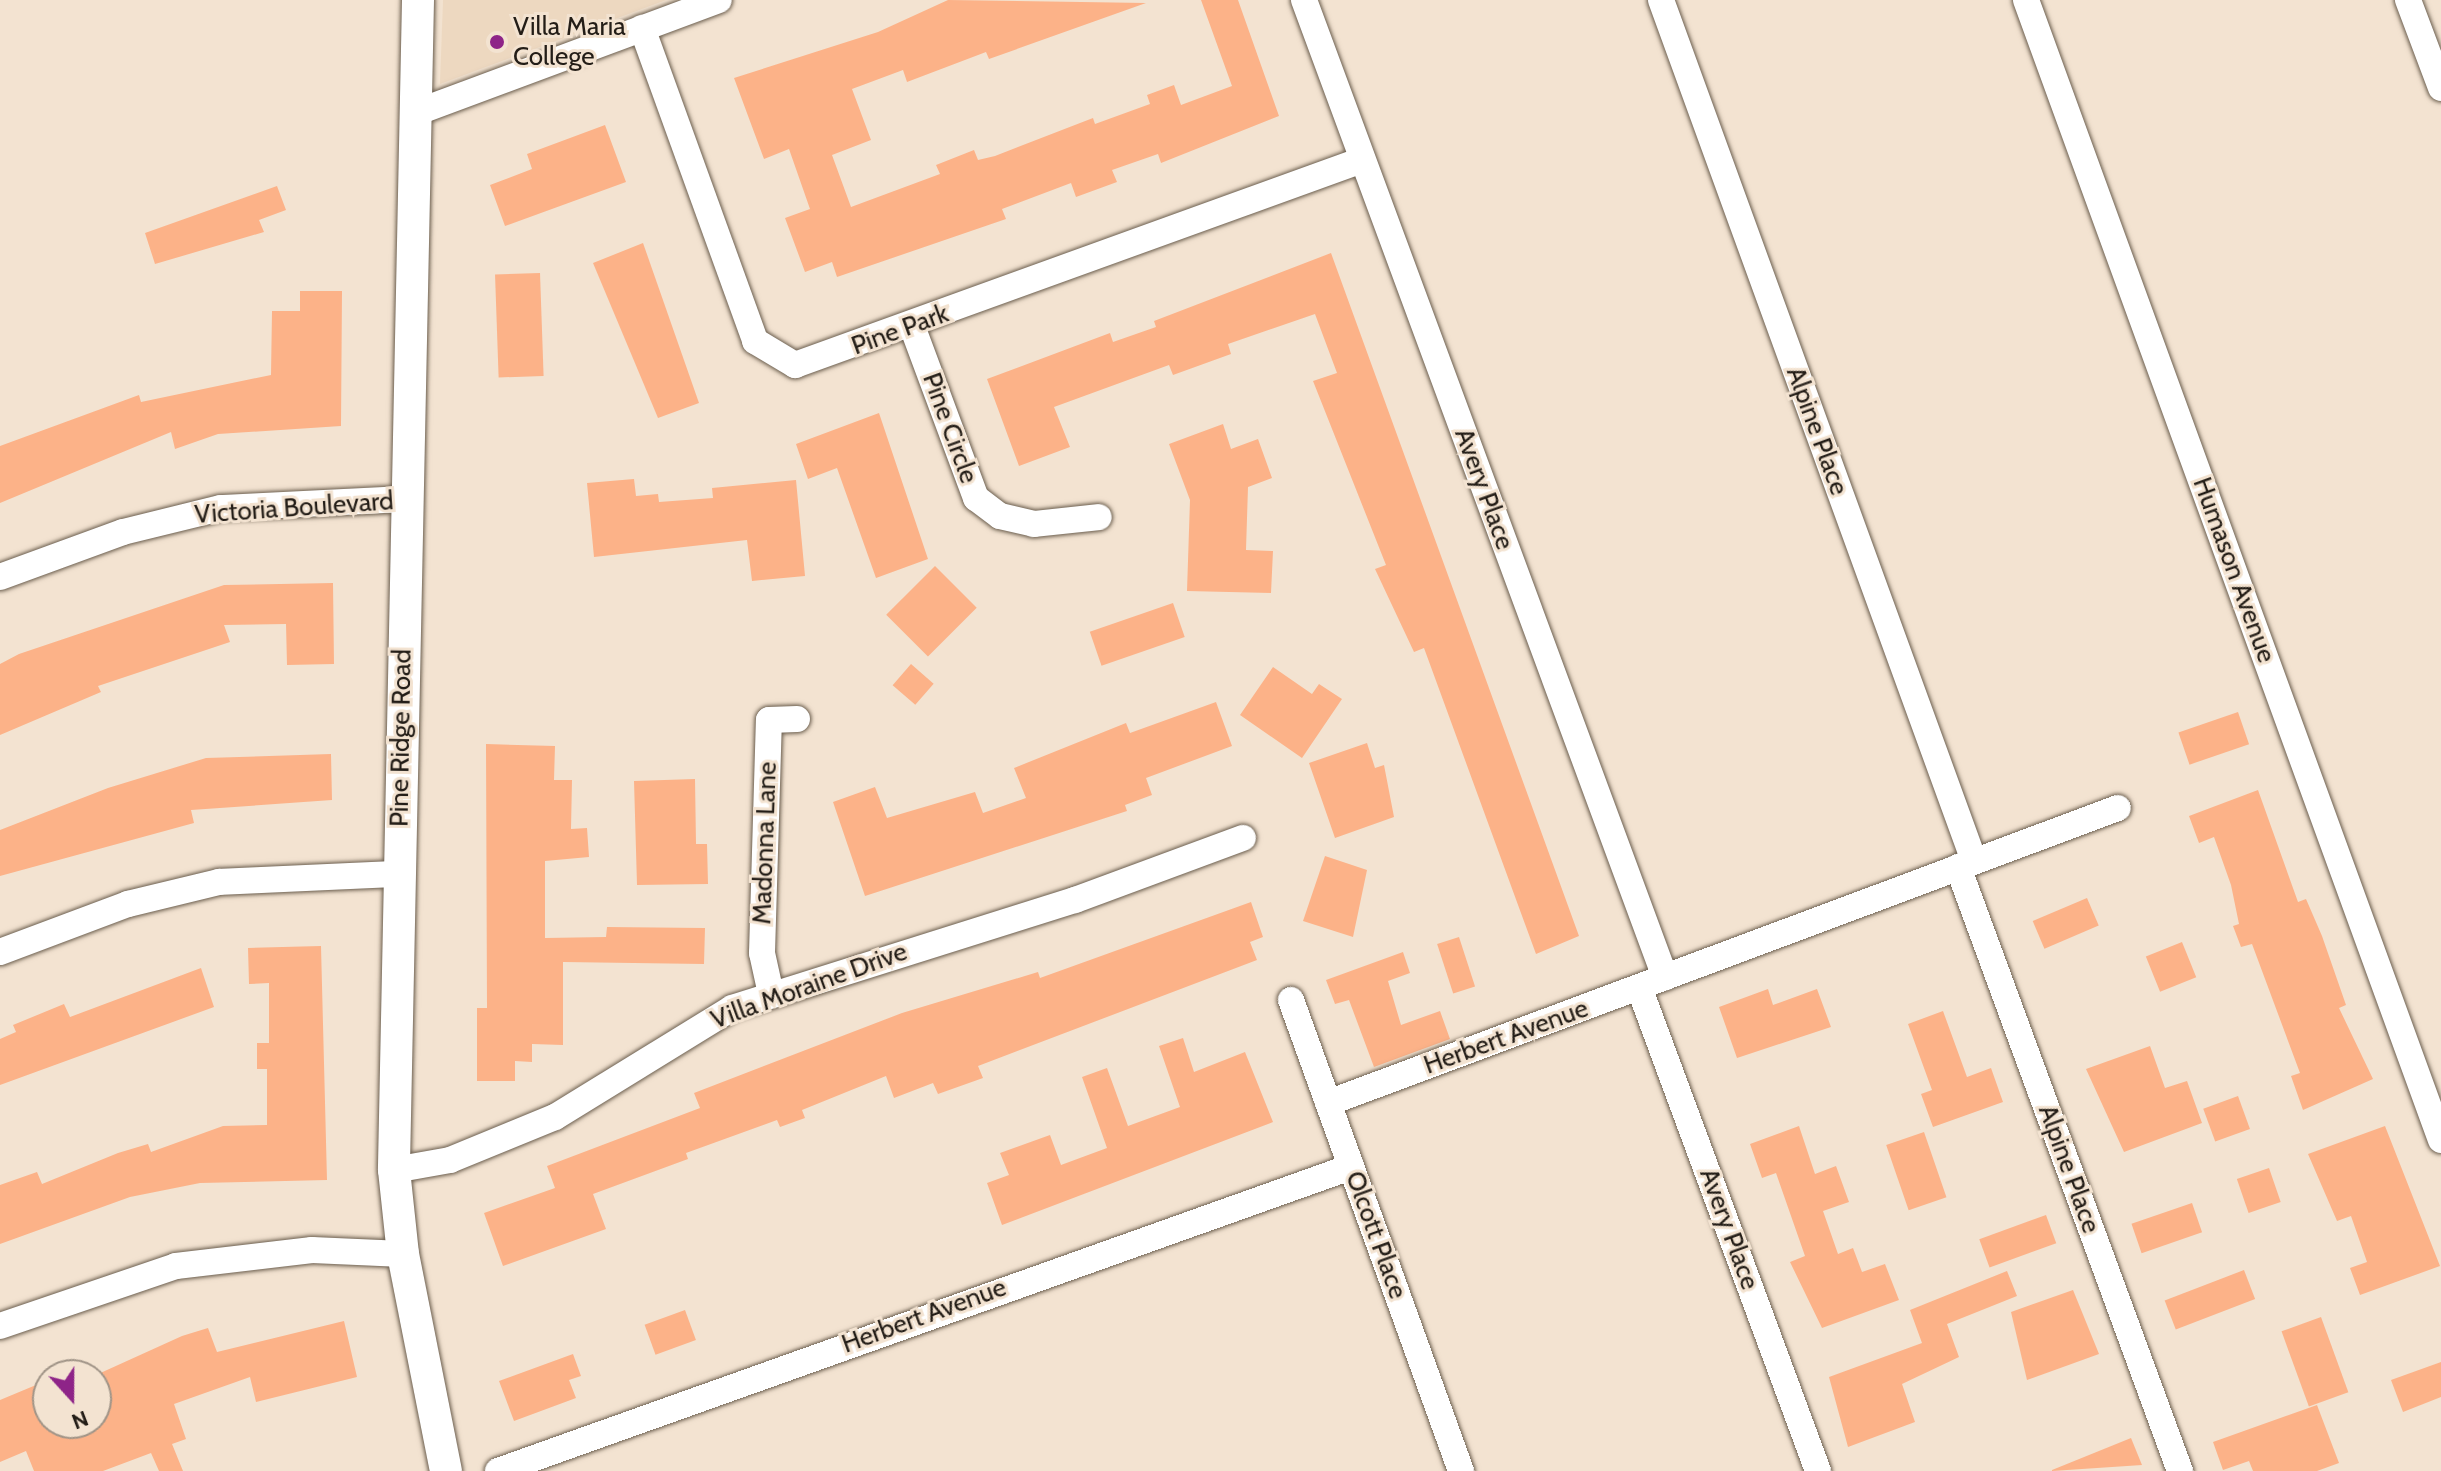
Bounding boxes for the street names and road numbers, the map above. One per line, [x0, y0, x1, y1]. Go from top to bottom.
street label: Pine Park [847, 298, 953, 362]
street label: Alpine Place [1779, 363, 1855, 499]
street label: Pine Circle [916, 369, 984, 487]
street label: Avery Place [1448, 424, 1520, 554]
street label: Humason Avenue [2186, 473, 2282, 667]
street label: Victoria Boulevard [193, 485, 395, 531]
street label: Pine Ridge Road [384, 649, 418, 827]
street label: Madonna Lane [747, 761, 783, 925]
street label: Villa Moraine Drive [707, 936, 911, 1036]
street label: Herbert Avenue [1420, 993, 1592, 1081]
street label: Alpine Place [2031, 1101, 2107, 1237]
street label: Avery Place [1693, 1164, 1765, 1294]
street label: Olcott Place [1339, 1167, 1413, 1303]
street label: Herbert Avenue [838, 1272, 1010, 1360]

